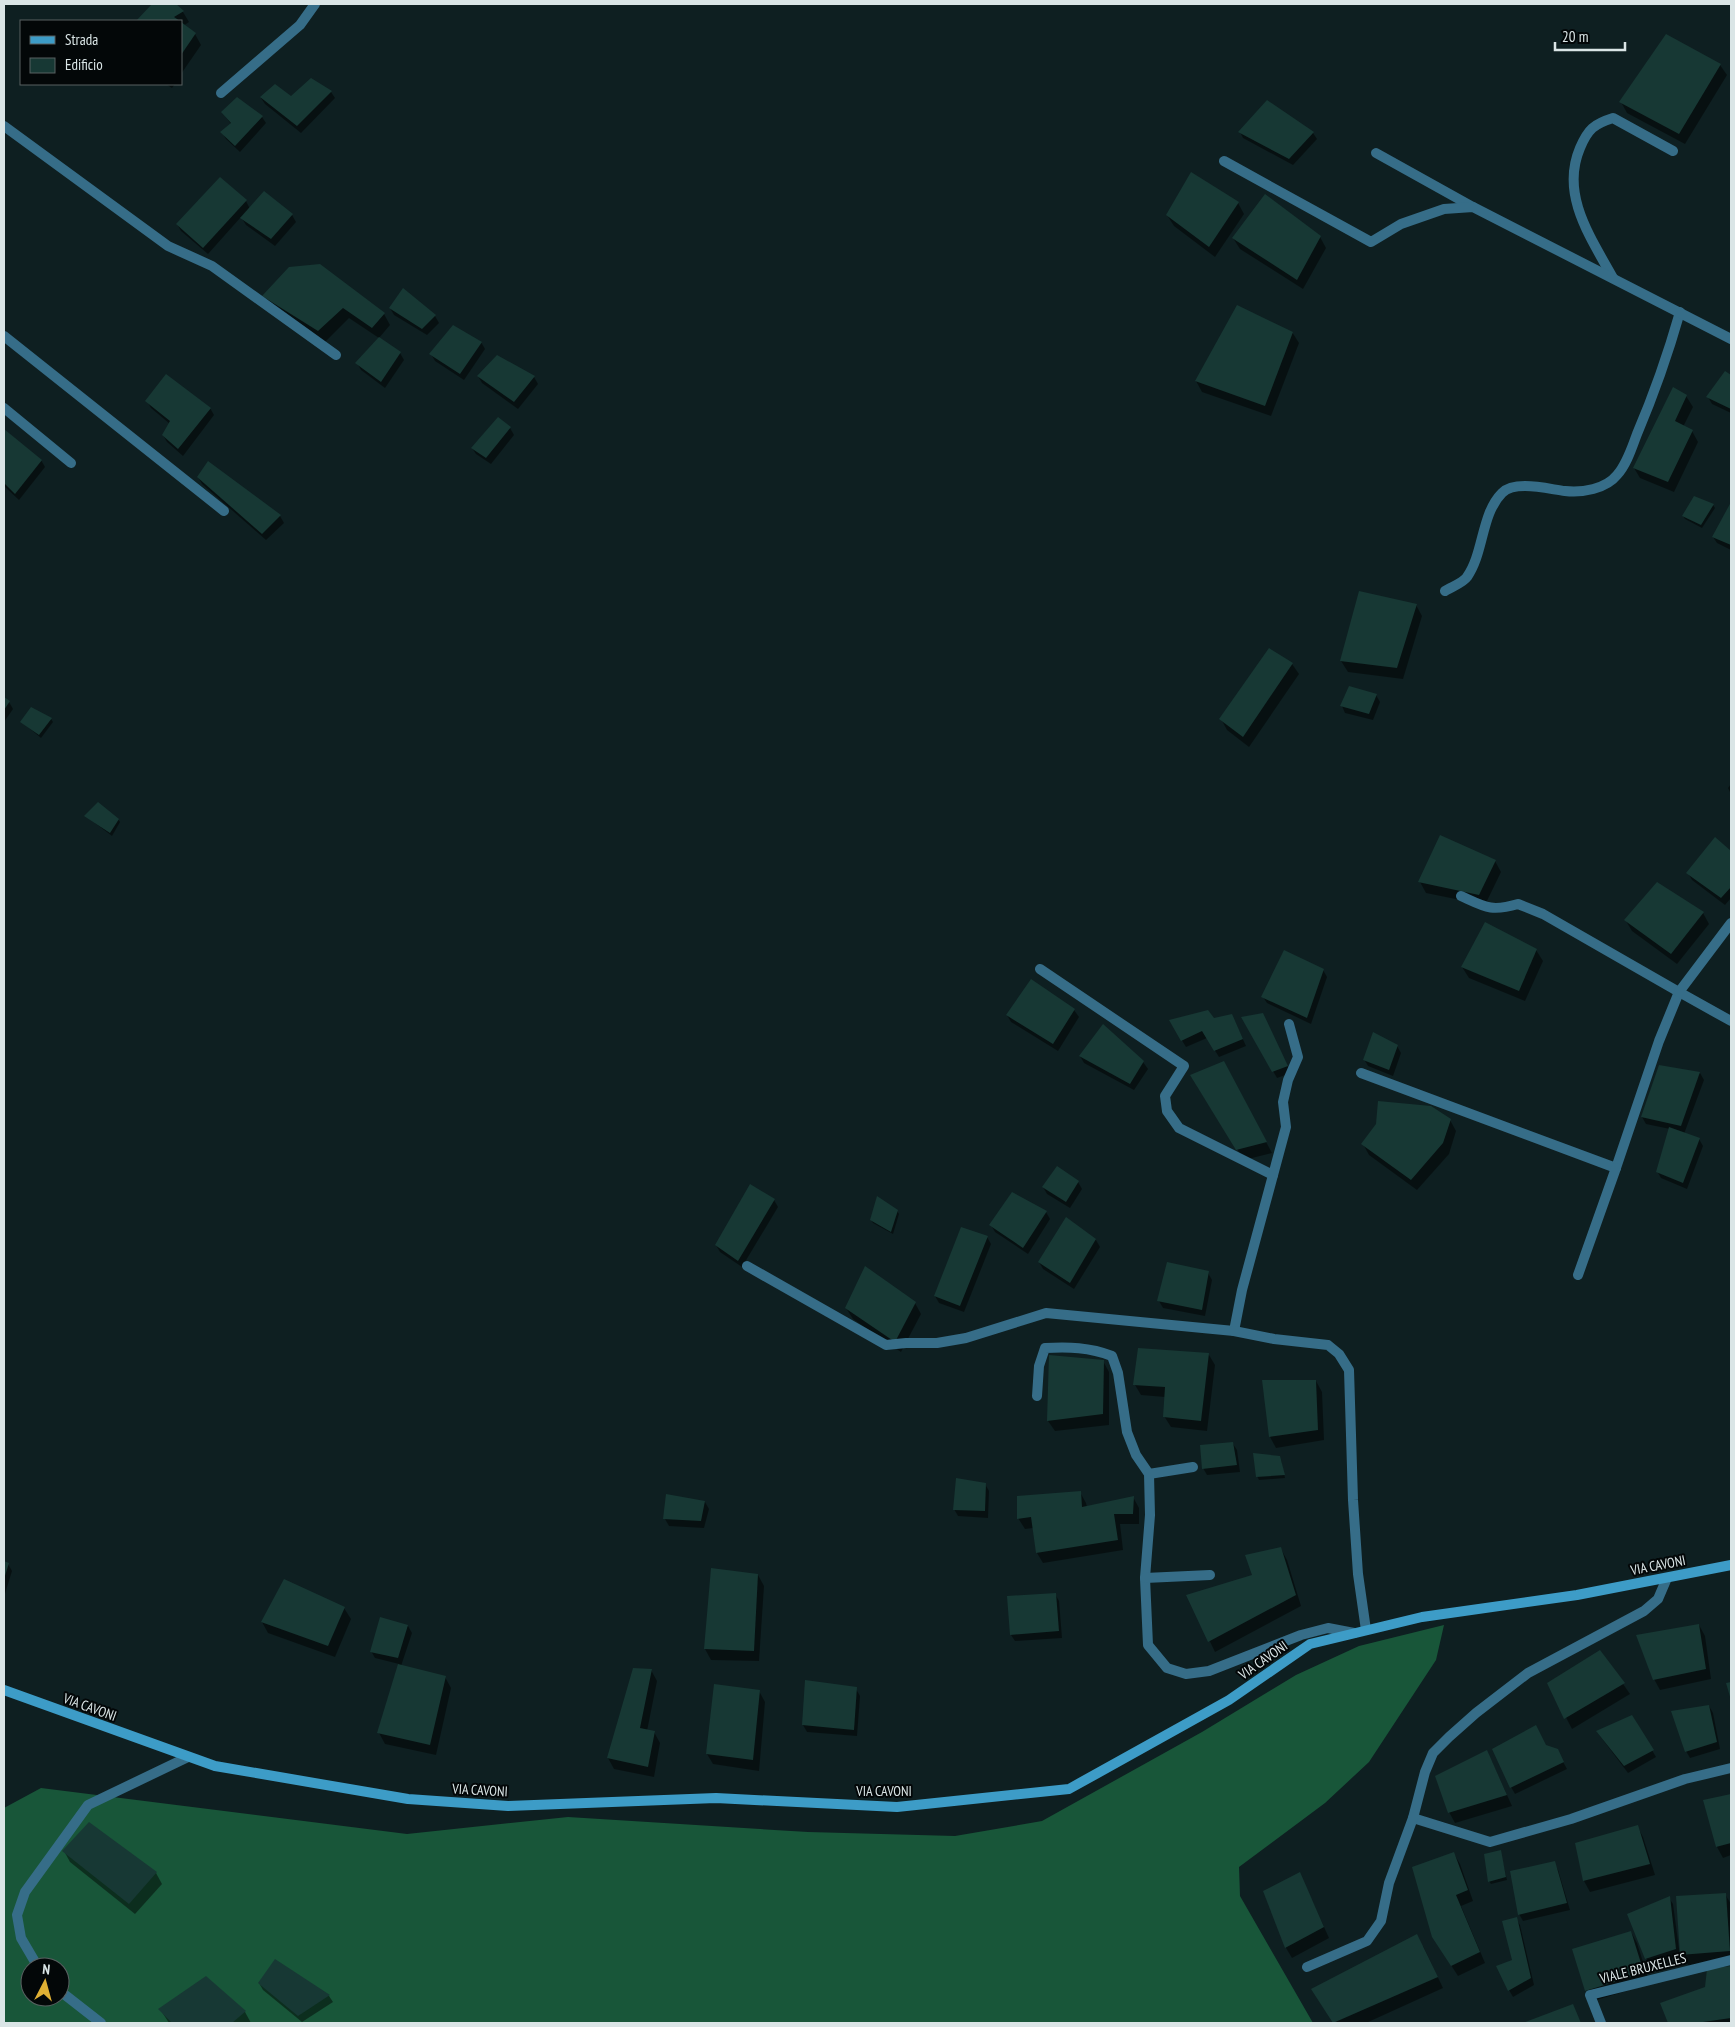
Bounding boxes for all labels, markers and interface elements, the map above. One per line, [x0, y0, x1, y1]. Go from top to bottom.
legend [20, 20, 182, 85]
scale bar [1555, 20, 1625, 52]
text: 20 m [1562, 27, 1588, 46]
text: Strada [65, 30, 98, 49]
text: Edificio [65, 55, 103, 74]
street label: VIA CAVONI [1628, 1551, 1687, 1579]
street label: VIA CAVONI [1234, 1637, 1291, 1684]
street label: VIA CAVONI [60, 1689, 119, 1725]
street label: VIA CAVONI [451, 1780, 508, 1800]
street label: VIA CAVONI [855, 1782, 912, 1800]
street label: VIALE BRUXELLES [1597, 1949, 1688, 1988]
north arrow [20, 1957, 70, 2007]
text: N [42, 1960, 51, 1978]

